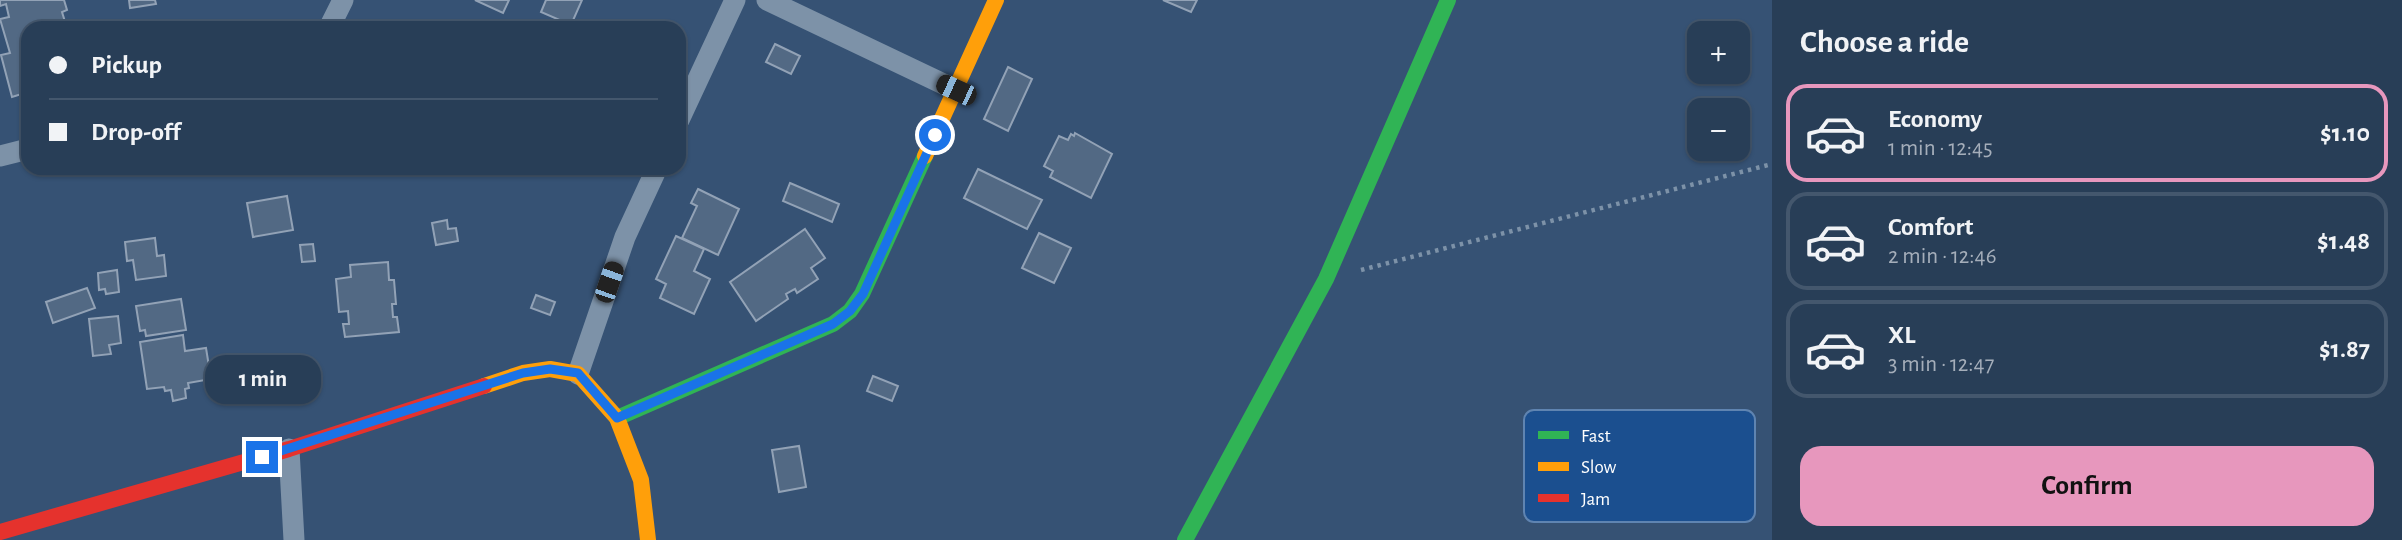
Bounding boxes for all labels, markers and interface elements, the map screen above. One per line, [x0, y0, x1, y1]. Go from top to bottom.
map controls [1687, 21, 1750, 161]
button: + [1687, 21, 1750, 84]
text: Choose a ride [1800, 26, 1969, 58]
text: Pickup [91, 52, 162, 78]
car [933, 72, 980, 108]
button: − [1687, 98, 1750, 161]
icon: car [1804, 102, 1867, 165]
text: Economy [1888, 106, 1982, 132]
text: Drop-off [91, 119, 180, 145]
route start [919, 119, 951, 151]
text: $1.10 [2320, 120, 2370, 146]
text: 1 min · 12:45 [1888, 137, 1993, 160]
icon: car [1804, 210, 1867, 273]
text: Comfort [1888, 214, 1973, 240]
text: $1.48 [2317, 228, 2370, 254]
text: 2 min · 12:46 [1888, 245, 1996, 268]
car [593, 259, 626, 305]
icon: car [1804, 318, 1867, 381]
text: XL [1888, 322, 1915, 348]
text: $1.87 [2319, 336, 2370, 362]
text: 3 min · 12:47 [1888, 353, 1994, 376]
callout: 1 min [204, 356, 320, 405]
text: 1 min [239, 368, 287, 391]
legend [1524, 410, 1755, 522]
text: Fast [1581, 427, 1611, 446]
route end [246, 441, 278, 473]
button: Confirm [1800, 446, 2374, 526]
text: Slow [1581, 458, 1617, 477]
text: Jam [1581, 490, 1610, 509]

